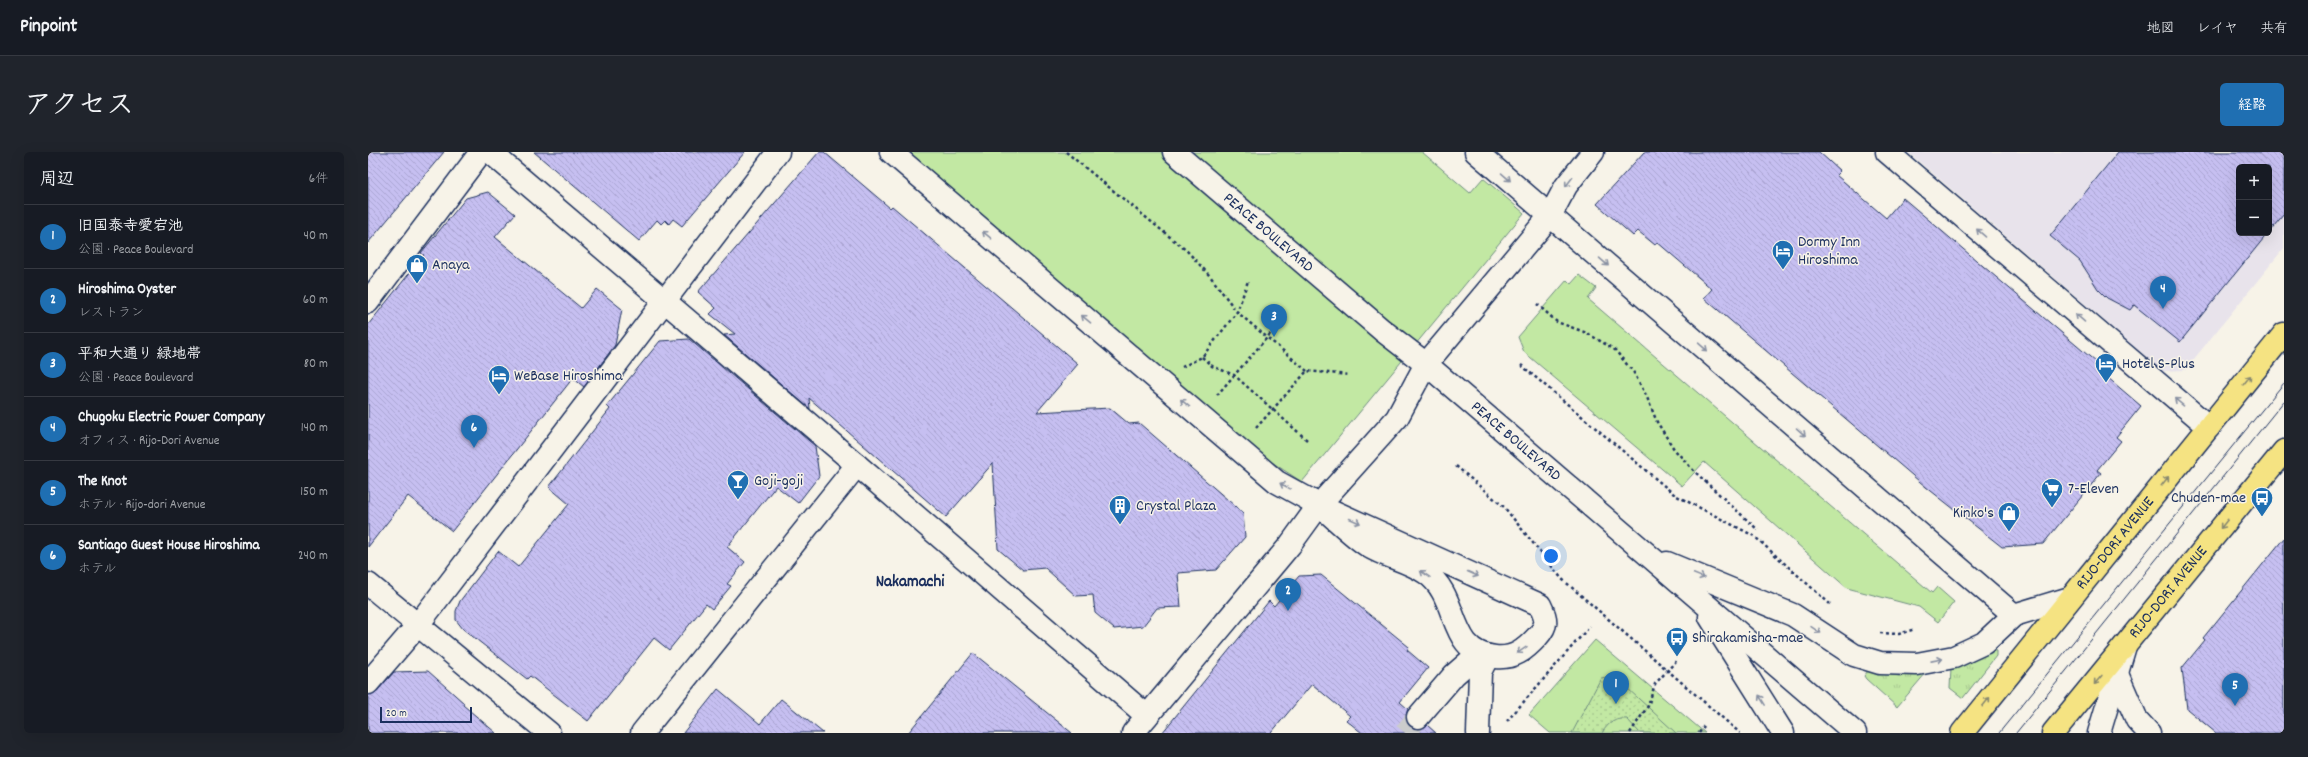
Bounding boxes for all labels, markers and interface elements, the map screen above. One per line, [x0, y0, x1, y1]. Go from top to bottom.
text: Pinpoint [20, 14, 77, 41]
text: 地図 [2147, 19, 2175, 39]
text: レイヤ [2197, 19, 2238, 39]
text: 共有 [2260, 19, 2288, 39]
button: 経路 [2220, 83, 2284, 126]
text: アクセス [24, 88, 134, 128]
map controls [2236, 164, 2272, 236]
button: + [2236, 164, 2272, 200]
text: 周辺 [40, 169, 74, 193]
text: 6件 [309, 170, 328, 189]
one-way arrow [1501, 173, 1511, 182]
one-way arrow [1564, 177, 1573, 188]
street label: PEACE BOULEVARD [1218, 187, 1319, 278]
button: − [2236, 200, 2272, 236]
text: 旧国泰寺愛宕池 [78, 216, 183, 238]
text: 1 [52, 227, 54, 246]
text: 40 m [304, 227, 328, 246]
one-way arrow [1977, 229, 1987, 238]
one-way arrow [982, 230, 993, 239]
place label: Dormy Inn Hiroshima [1798, 231, 1860, 272]
hotel icon: Dormy Inn Hiroshima [1770, 238, 1796, 271]
text: 公園 · Peace Boulevard [78, 241, 193, 260]
shop icon: Anaya [404, 252, 430, 285]
place label: Anaya [432, 254, 470, 277]
one-way arrow [1599, 258, 1610, 267]
pin: 4 [2150, 276, 2176, 309]
text: Hiroshima Oyster [78, 279, 176, 301]
text: 2 [50, 291, 56, 310]
text: 60 m [303, 291, 328, 310]
text: レストラン [78, 304, 144, 323]
pin: 3 [1261, 304, 1287, 337]
one-way arrow [2075, 313, 2085, 322]
one-way arrow [1082, 315, 1092, 324]
one-way arrow [1697, 343, 1708, 352]
text: 平和大通り 緑地帯 [78, 344, 201, 366]
hotel icon: Hotel S-Plus [2093, 351, 2119, 384]
place label: Hotel S-Plus [2122, 353, 2195, 376]
text: 3 [50, 355, 56, 374]
text: 80 m [304, 355, 328, 374]
hotel icon: WeBase Hiroshima [486, 363, 512, 396]
place label: WeBase Hiroshima [514, 365, 623, 388]
text: 公園 · Peace Boulevard [78, 369, 193, 388]
one-way arrow [2243, 374, 2252, 385]
street label: PEACE BOULEVARD [1466, 396, 1566, 487]
one-way arrow [2173, 398, 2184, 407]
one-way arrow [1180, 399, 1190, 408]
text: Chugoku Electric Power Company [78, 407, 264, 429]
pin: 6 [461, 415, 487, 448]
text: 4 [50, 419, 56, 438]
text: 140 m [301, 419, 328, 438]
one-way arrow [1796, 427, 1806, 436]
text: オフィス · Rijo-Dori Avenue [78, 432, 220, 451]
bar icon: Goji-goji [725, 468, 751, 501]
place label: Goji-goji [754, 470, 803, 493]
text: The Knot [78, 471, 127, 493]
one-way arrow [2161, 475, 2170, 486]
supermarket icon: 7-Eleven [2039, 476, 2065, 509]
place label: 7-Eleven [2068, 478, 2119, 501]
one-way arrow [1279, 482, 1291, 490]
text: 5 [50, 483, 56, 502]
text: 150 m [300, 483, 328, 502]
bus stop icon: Chuden-mae [2249, 485, 2275, 518]
place label: Chuden-mae [2171, 487, 2246, 510]
street label: RIJO-DORI AVENUE [2071, 491, 2160, 595]
building icon: Crystal Plaza [1107, 493, 1133, 526]
place label: Crystal Plaza [1136, 495, 1217, 518]
text: ホテル · Rijo-dori Avenue [78, 496, 205, 515]
shop icon: Kinko's [1996, 500, 2022, 533]
place label: Kinko's [1953, 502, 1994, 525]
one-way arrow [1349, 518, 1361, 525]
one-way arrow [2220, 519, 2228, 530]
text: Santiago Guest House Hiroshima [78, 535, 260, 557]
street label: RIJO-DORI AVENUE [2123, 540, 2214, 643]
your location [1541, 546, 1561, 566]
text: 6 [50, 547, 56, 566]
text: 240 m [298, 547, 328, 566]
text: ホテル [78, 560, 116, 579]
one-way arrow [1420, 570, 1431, 578]
district label: Nakamachi [876, 571, 945, 595]
one-way arrow [1467, 571, 1479, 579]
one-way arrow [1692, 573, 1704, 580]
pin: 2 [1275, 578, 1301, 611]
bus stop icon: Shirakamisha-mae [1664, 625, 1690, 658]
one-way arrow [1811, 626, 1822, 634]
place label: Shirakamisha-mae [1692, 627, 1803, 650]
one-way arrow [1516, 646, 1527, 654]
one-way arrow [1930, 656, 1943, 664]
pin: 1 [1603, 671, 1629, 704]
pin: 5 [2222, 673, 2248, 706]
one-way arrow [2093, 674, 2102, 685]
one-way arrow [1758, 694, 1766, 706]
one-way arrow [1981, 697, 1990, 708]
scale bar [380, 705, 472, 724]
text: 20 m [386, 706, 407, 722]

